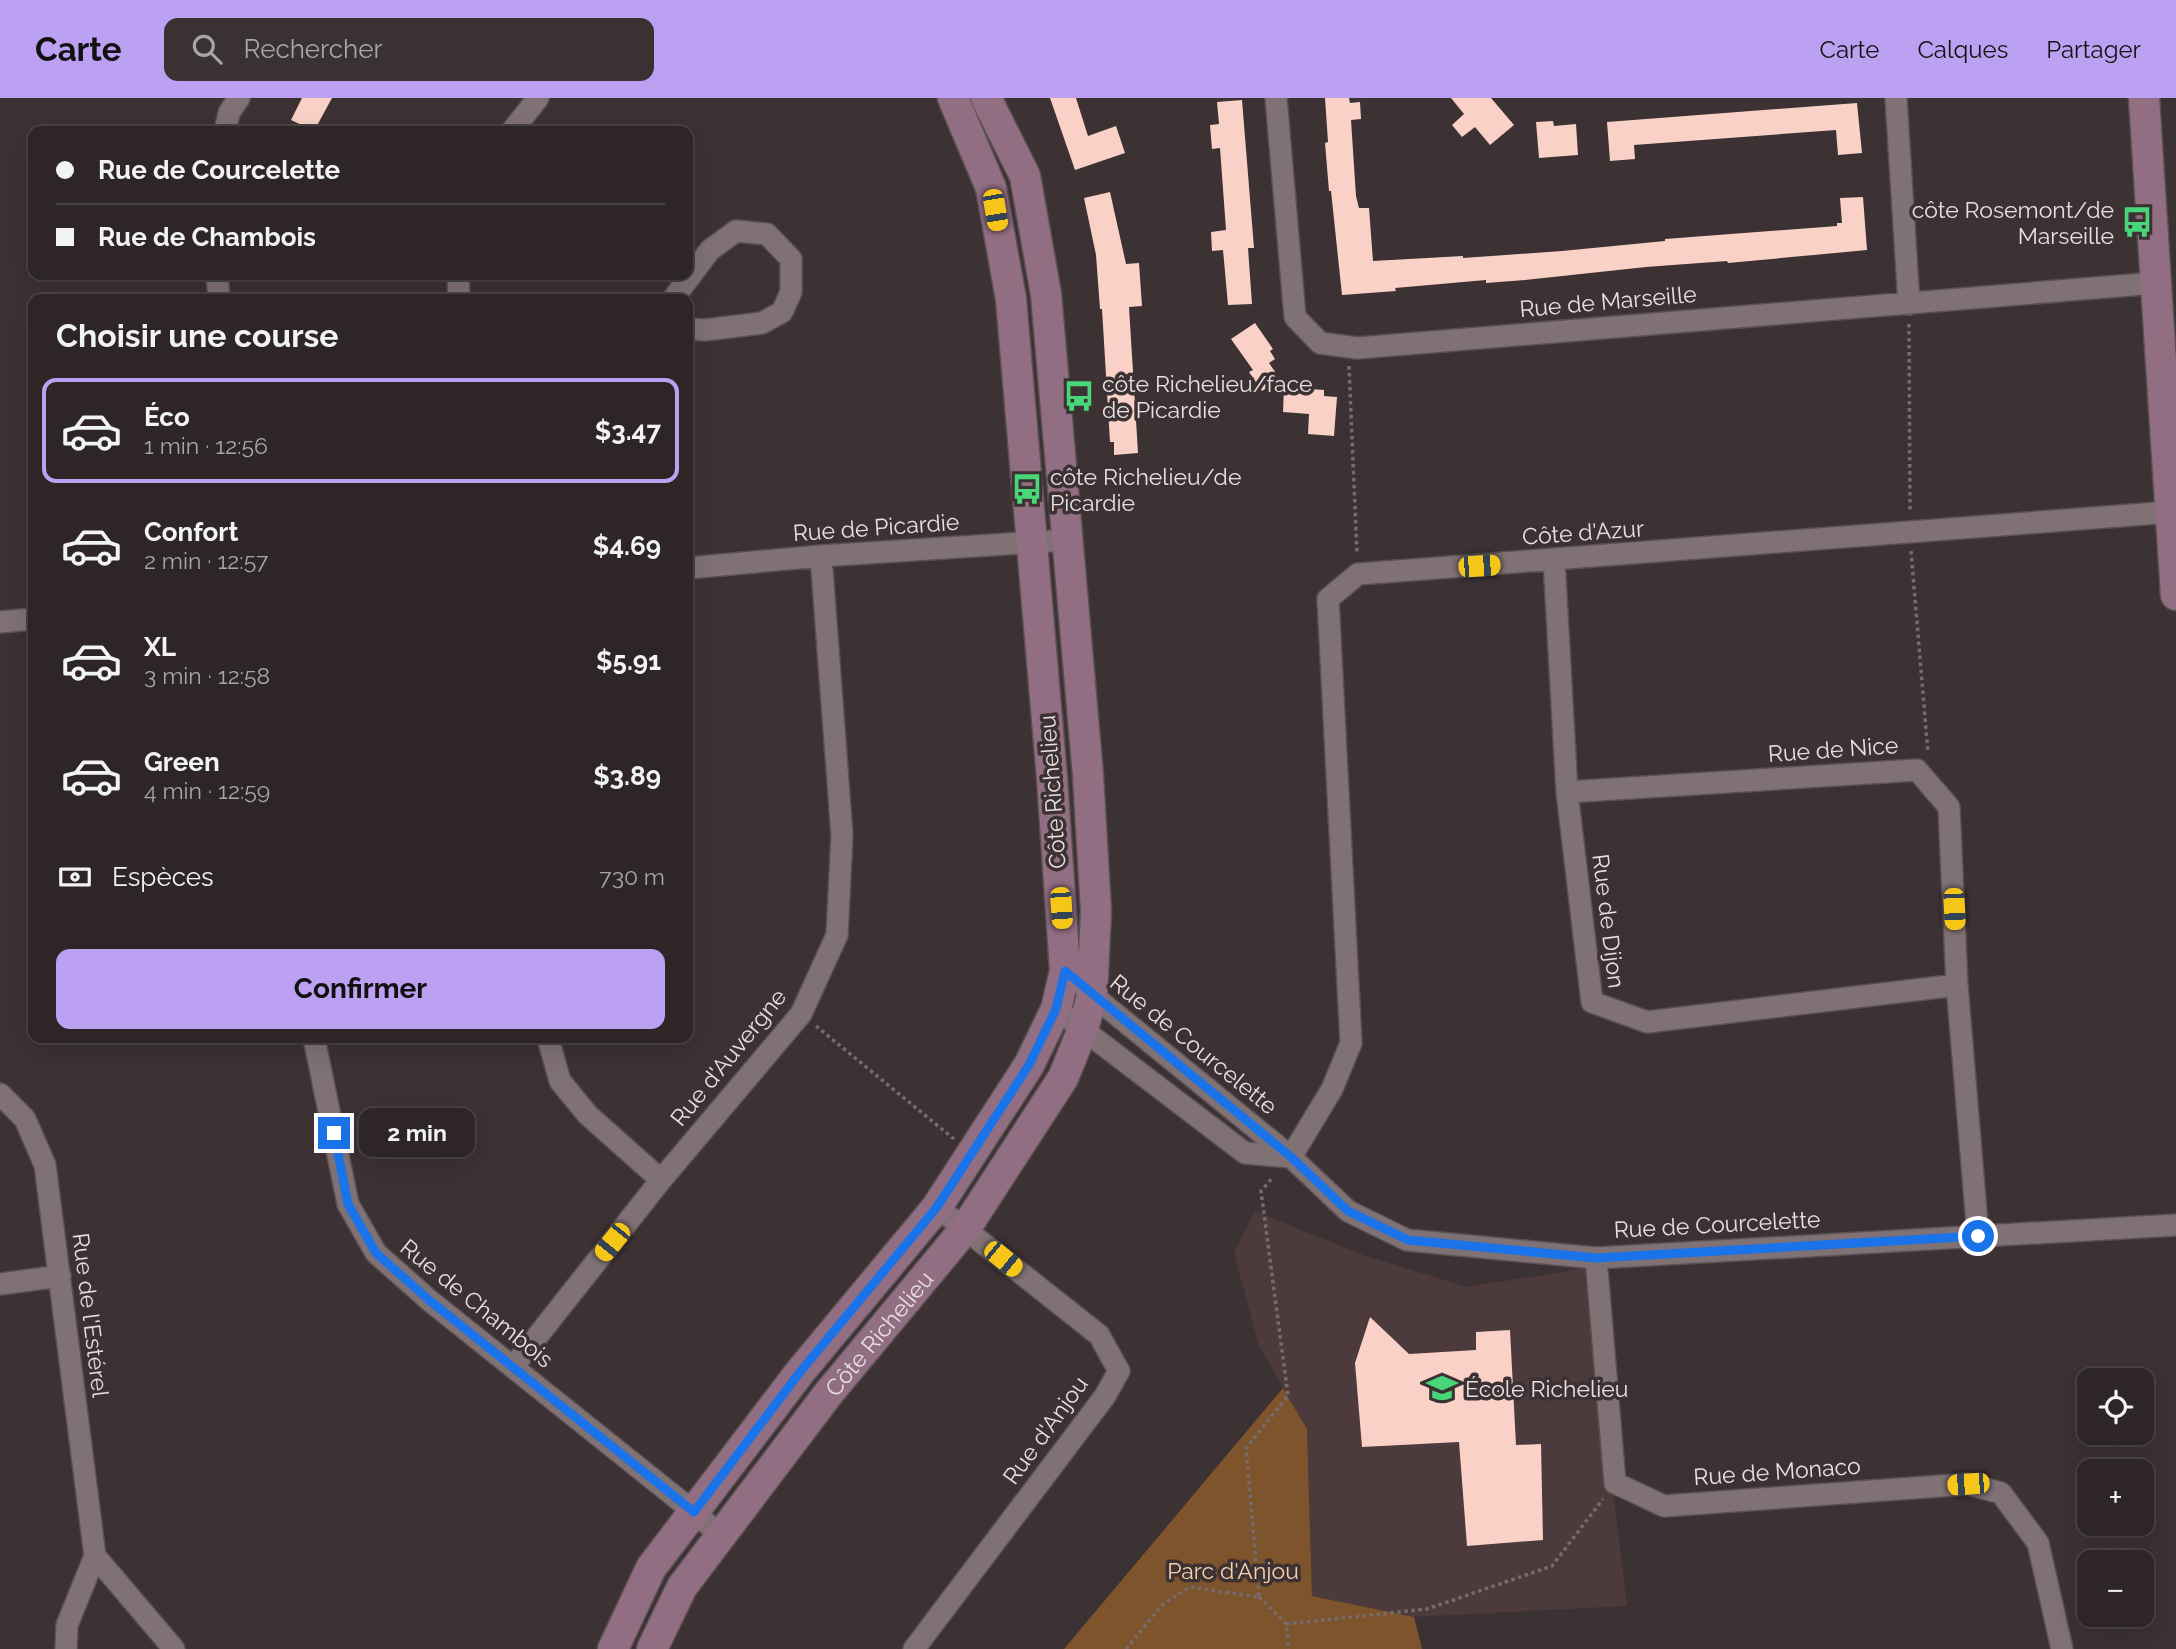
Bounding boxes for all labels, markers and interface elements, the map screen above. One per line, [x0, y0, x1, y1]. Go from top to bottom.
search box [164, 18, 654, 81]
text: Carte [35, 30, 122, 69]
icon: search [188, 30, 226, 68]
text: Rechercher [244, 34, 383, 64]
text: Carte [1820, 35, 1879, 64]
text: Calques [1917, 35, 2008, 64]
text: Partager [2046, 35, 2141, 64]
text: Rue de Courcelette [98, 155, 340, 185]
car [982, 187, 1009, 233]
place label: côte Rosemont/de Marseille [1912, 196, 2114, 249]
bus stop icon: côte Rosemont/de Marseille [2120, 205, 2154, 239]
text: Rue de Chambois [98, 222, 316, 252]
street label: Rue de Marseille [1518, 280, 1698, 322]
text: Choisir une course [56, 317, 339, 354]
place label: côte Richelieu/face de Picardie [1102, 370, 1313, 423]
bus stop icon: côte Richelieu/face de Picardie [1062, 379, 1096, 413]
icon: car [60, 399, 123, 462]
text: Éco [144, 402, 190, 432]
text: $3.47 [595, 416, 661, 446]
text: 1 min · 12:56 [144, 432, 268, 459]
place label: côte Richelieu/de Picardie [1050, 463, 1241, 516]
bus stop icon: côte Richelieu/de Picardie [1010, 472, 1044, 506]
street label: Rue de Picardie [792, 508, 960, 546]
icon: car [60, 514, 123, 577]
street label: Côte d'Azur [1521, 514, 1645, 550]
text: Confort [144, 517, 238, 547]
text: $4.69 [593, 531, 661, 561]
text: 2 min · 12:57 [144, 547, 268, 574]
car [1458, 554, 1501, 578]
icon: car [60, 629, 123, 692]
text: XL [144, 632, 176, 662]
text: $5.91 [596, 646, 661, 676]
text: 3 min · 12:58 [144, 662, 270, 689]
street label: Côte Richelieu [1033, 714, 1071, 870]
street label: Rue de Nice [1767, 731, 1899, 767]
icon: car [60, 744, 123, 807]
text: Green [144, 747, 220, 777]
text: $3.89 [593, 761, 661, 791]
text: 4 min · 12:59 [144, 777, 270, 804]
street label: Rue de Dijon [1587, 852, 1631, 990]
icon: cash [56, 858, 94, 896]
text: Espèces [112, 862, 214, 892]
text: 730 m [599, 863, 665, 890]
car [1050, 886, 1073, 930]
car [1943, 887, 1966, 931]
button: Confirmer [56, 949, 665, 1029]
street label: Rue de Courcelette [1105, 968, 1283, 1120]
street label: Rue d'Auvergne [665, 983, 791, 1131]
callout: 2 min [358, 1108, 474, 1158]
route end [318, 1117, 350, 1149]
text: 2 min [387, 1119, 447, 1146]
street label: Rue de Courcelette [1613, 1205, 1821, 1243]
car [591, 1219, 634, 1265]
route start [1962, 1220, 1994, 1252]
street label: Rue de l'Estérel [68, 1231, 115, 1400]
street label: Rue de Chambois [395, 1233, 559, 1373]
car [981, 1238, 1026, 1280]
street label: Côte Richelieu [819, 1265, 938, 1401]
map controls [2077, 1368, 2154, 1627]
button: locate [2077, 1368, 2154, 1445]
street label: Rue d'Anjou [997, 1371, 1093, 1489]
school or university icon: École Richelieu [1425, 1371, 1459, 1405]
place label: École Richelieu [1465, 1375, 1628, 1402]
street label: Rue de Monaco [1693, 1452, 1861, 1490]
button: + [2077, 1459, 2154, 1536]
car [1947, 1472, 1990, 1496]
button: − [2077, 1550, 2154, 1627]
park label: Parc d'Anjou [1167, 1557, 1299, 1584]

